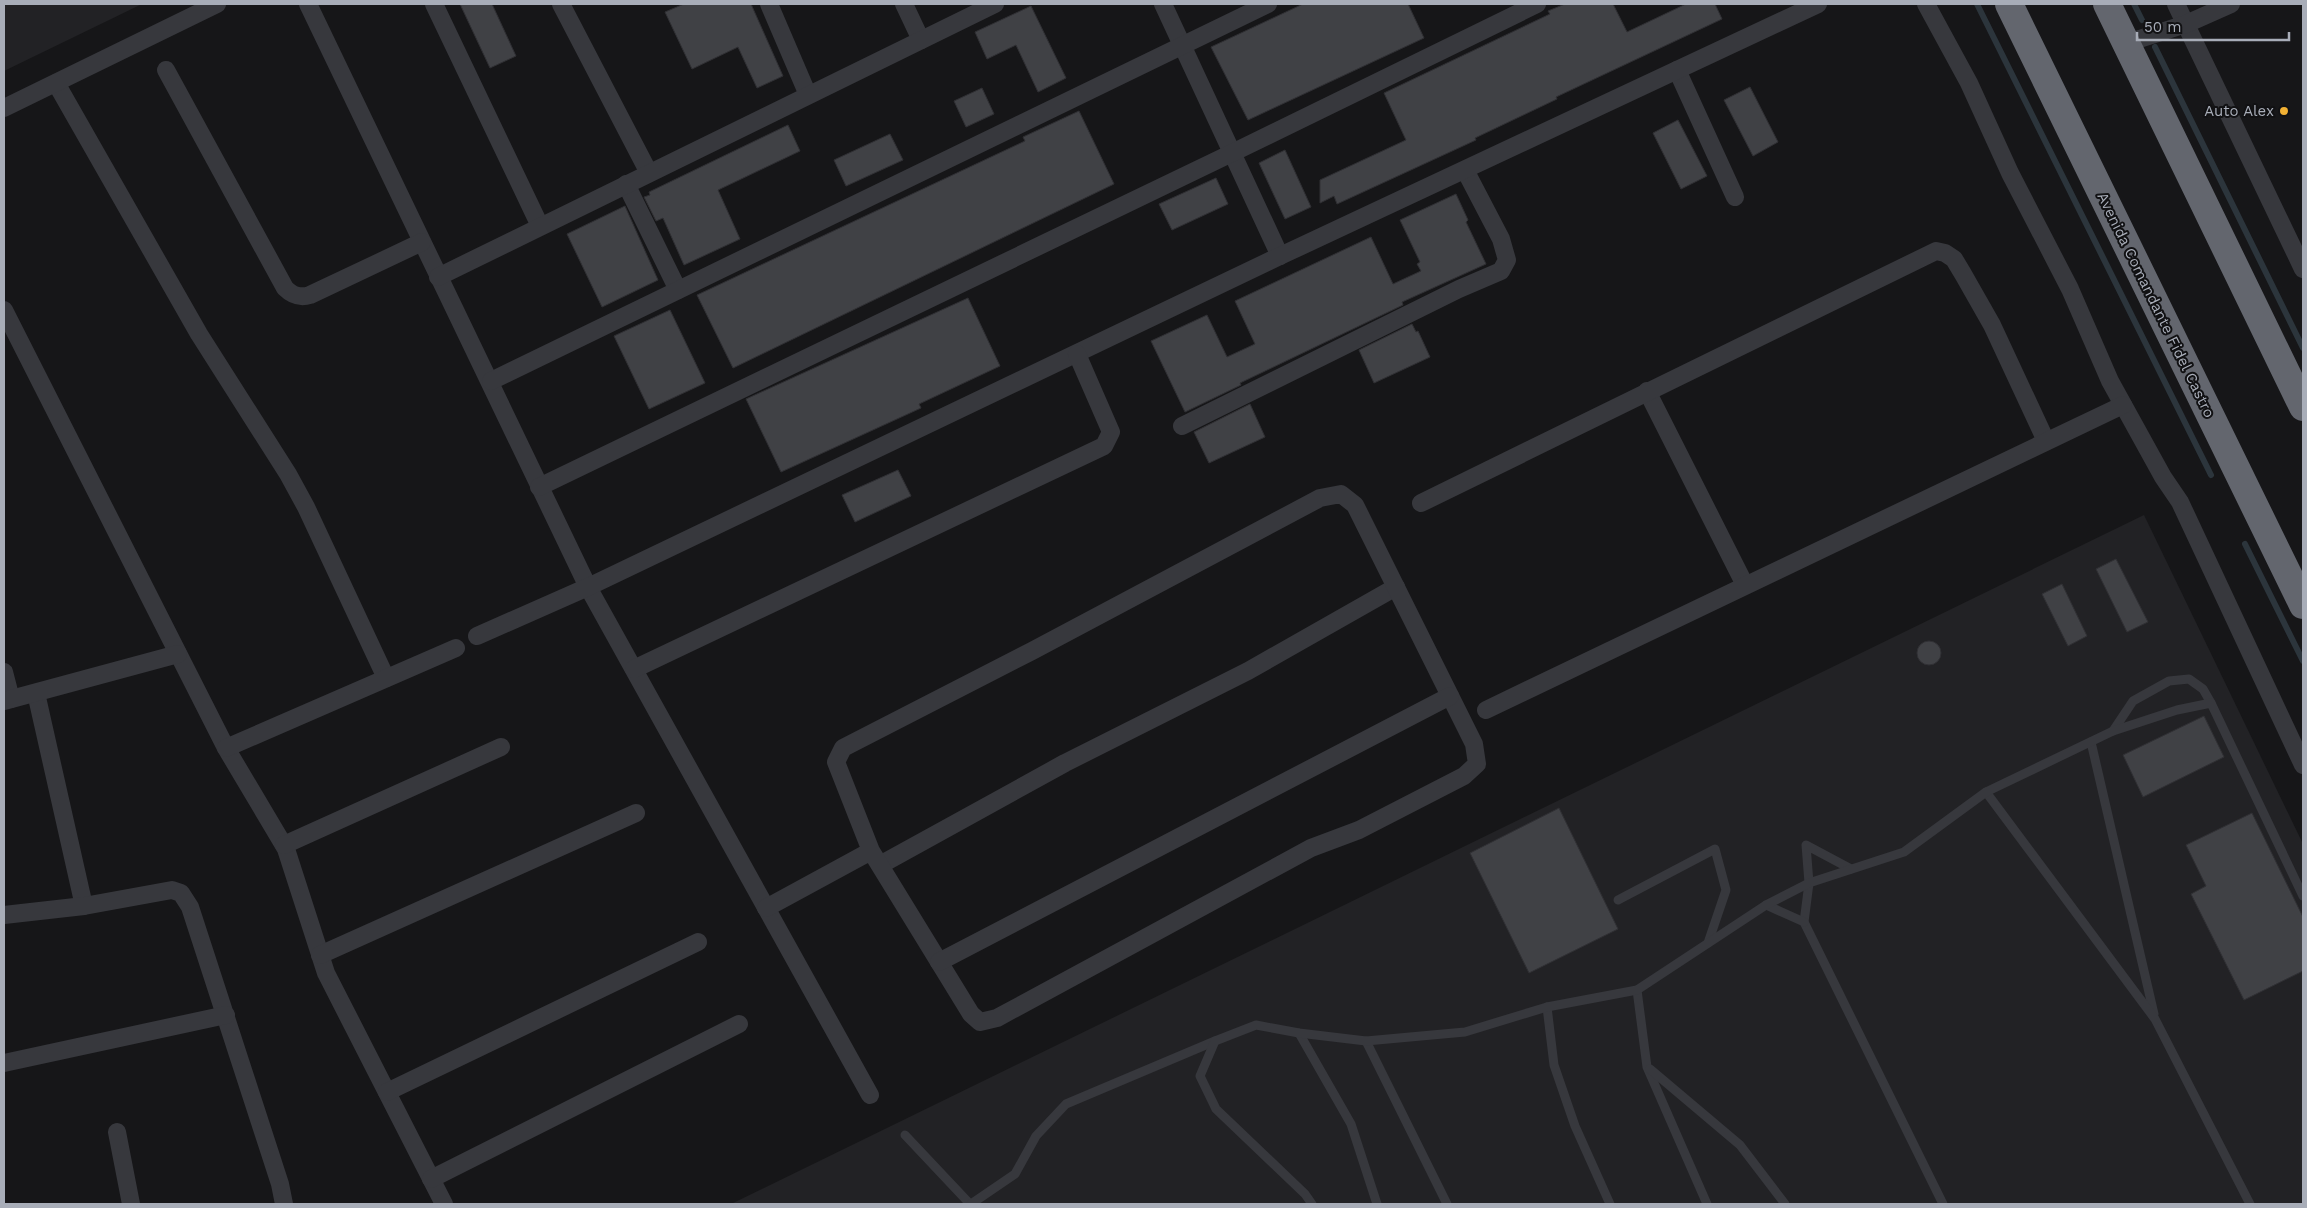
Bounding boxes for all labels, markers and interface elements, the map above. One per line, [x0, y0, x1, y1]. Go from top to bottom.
scale bar [2137, 10, 2290, 42]
text: 50 m [2144, 18, 2181, 36]
place label: Auto Alex [2204, 102, 2274, 120]
marker: Auto Alex [2278, 105, 2290, 117]
street label: Avenida Comandante Fidel Castro [2093, 189, 2219, 421]

